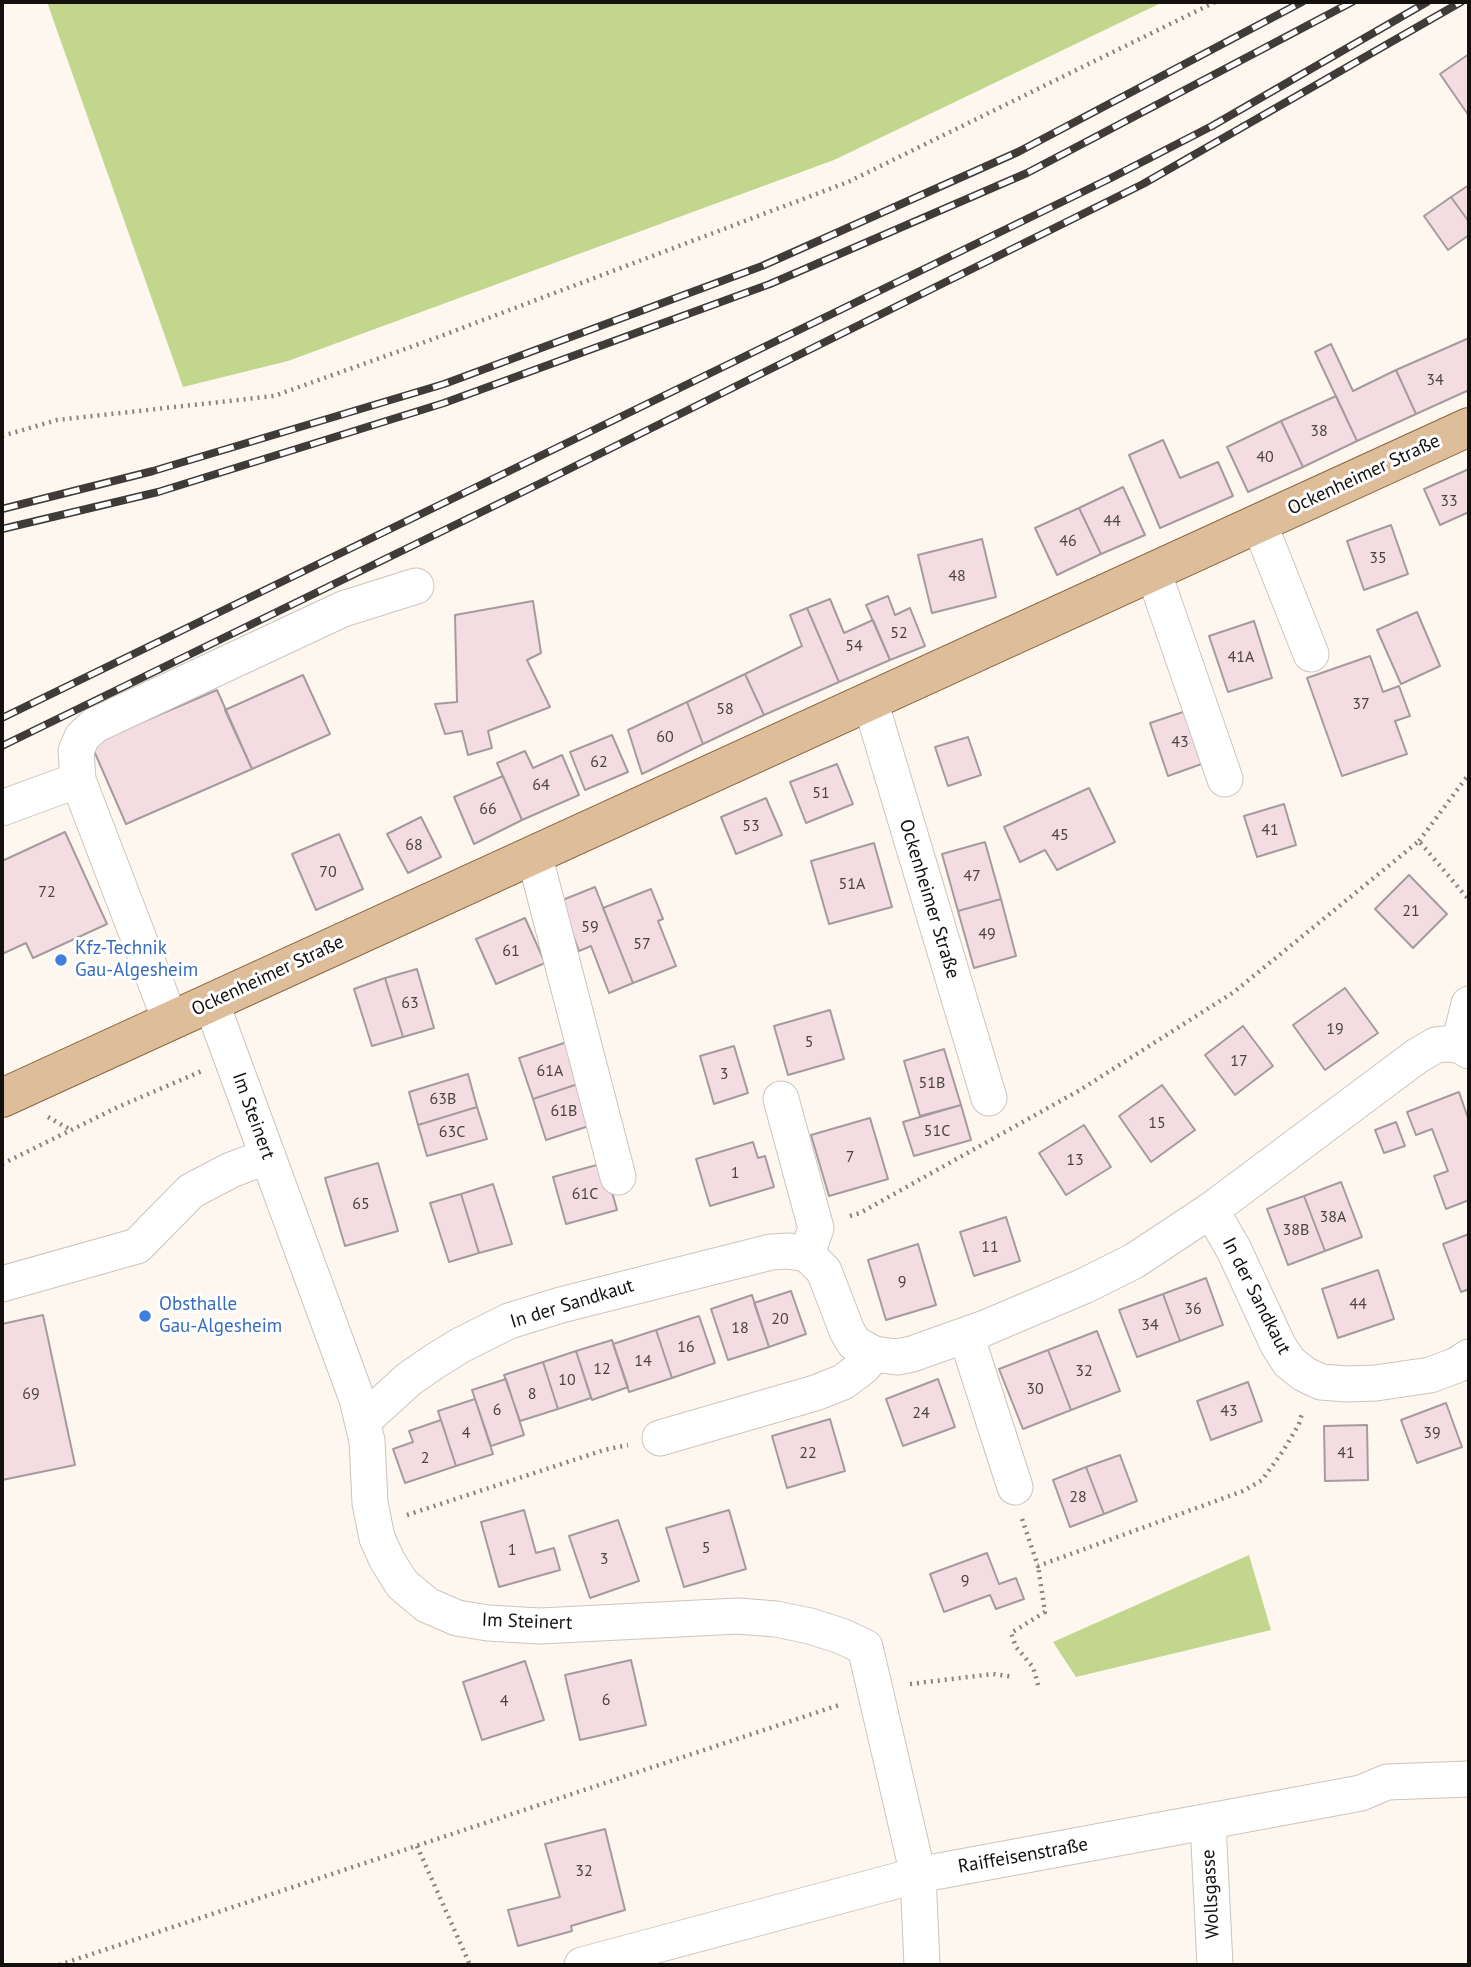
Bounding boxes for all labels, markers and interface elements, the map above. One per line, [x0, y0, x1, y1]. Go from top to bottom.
house number: 34 [1426, 370, 1444, 390]
house number: 38 [1310, 421, 1328, 441]
street label: Ockenheimer Straße [1284, 430, 1444, 520]
house number: 40 [1256, 447, 1274, 467]
house number: 33 [1440, 491, 1458, 511]
house number: 44 [1103, 511, 1121, 531]
house number: 46 [1059, 531, 1077, 551]
house number: 35 [1369, 548, 1387, 568]
house number: 48 [948, 566, 966, 586]
house number: 52 [890, 623, 908, 643]
house number: 54 [845, 636, 863, 656]
house number: 41A [1228, 647, 1254, 667]
house number: 37 [1352, 694, 1370, 714]
house number: 58 [716, 699, 734, 719]
house number: 60 [656, 727, 674, 747]
house number: 43 [1171, 732, 1189, 752]
house number: 62 [590, 752, 608, 772]
house number: 64 [532, 775, 550, 795]
house number: 51 [812, 783, 830, 803]
house number: 66 [479, 799, 497, 819]
house number: 53 [742, 816, 760, 836]
street label: Ockenheimer Straße [894, 817, 964, 981]
house number: 41 [1261, 820, 1279, 840]
house number: 45 [1051, 825, 1069, 845]
house number: 68 [405, 835, 423, 855]
house number: 70 [319, 862, 337, 882]
house number: 47 [963, 866, 981, 886]
house number: 51A [839, 874, 865, 894]
house number: 72 [38, 882, 56, 902]
house number: 21 [1402, 901, 1420, 921]
house number: 59 [581, 917, 599, 937]
house number: 49 [978, 924, 996, 944]
street label: Ockenheimer Straße [188, 931, 348, 1021]
house number: 57 [633, 934, 651, 954]
place label: Kfz-Technik Gau-Algesheim [75, 938, 198, 982]
house number: 61 [502, 941, 520, 961]
marker: Kfz-Technik Gau-Algesheim [53, 952, 69, 968]
house number: 63 [401, 993, 419, 1013]
house number: 19 [1326, 1019, 1344, 1039]
house number: 5 [805, 1032, 813, 1052]
house number: 17 [1230, 1051, 1248, 1071]
house number: 61A [537, 1061, 563, 1081]
house number: 3 [720, 1064, 728, 1084]
street label: Im Steinert [227, 1070, 279, 1162]
house number: 51B [919, 1073, 945, 1093]
house number: 63B [430, 1089, 456, 1109]
house number: 61B [551, 1101, 577, 1121]
house number: 15 [1148, 1113, 1166, 1133]
house number: 51C [924, 1121, 950, 1141]
house number: 63C [439, 1122, 465, 1142]
house number: 7 [846, 1147, 854, 1167]
house number: 13 [1066, 1150, 1084, 1170]
house number: 1 [731, 1163, 739, 1183]
house number: 61C [572, 1184, 598, 1204]
house number: 65 [352, 1194, 370, 1214]
house number: 38A [1320, 1207, 1346, 1227]
house number: 38B [1283, 1220, 1309, 1240]
street label: In der Sandkaut [1217, 1234, 1295, 1358]
house number: 11 [981, 1237, 999, 1257]
house number: 9 [898, 1272, 906, 1292]
street label: In der Sandkaut [508, 1274, 636, 1334]
place label: Obsthalle Gau-Algesheim [159, 1294, 282, 1338]
house number: 44 [1349, 1294, 1367, 1314]
house number: 36 [1184, 1299, 1202, 1319]
marker: Obsthalle Gau-Algesheim [137, 1308, 153, 1324]
house number: 20 [771, 1309, 789, 1329]
house number: 34 [1141, 1315, 1159, 1335]
house number: 18 [731, 1318, 749, 1338]
house number: 16 [677, 1337, 695, 1357]
house number: 14 [634, 1351, 652, 1371]
house number: 12 [593, 1359, 611, 1379]
house number: 32 [1075, 1361, 1093, 1381]
house number: 10 [558, 1370, 576, 1390]
house number: 30 [1026, 1379, 1044, 1399]
house number: 69 [22, 1384, 40, 1404]
house number: 8 [528, 1384, 536, 1404]
house number: 6 [493, 1400, 501, 1420]
house number: 43 [1220, 1401, 1238, 1421]
house number: 24 [912, 1403, 930, 1423]
house number: 4 [462, 1423, 470, 1443]
house number: 39 [1423, 1423, 1441, 1443]
house number: 22 [799, 1443, 817, 1463]
house number: 41 [1337, 1443, 1355, 1463]
house number: 2 [421, 1448, 429, 1468]
house number: 28 [1069, 1487, 1087, 1507]
house number: 5 [702, 1538, 710, 1558]
house number: 1 [508, 1540, 516, 1560]
house number: 3 [600, 1549, 608, 1569]
house number: 9 [961, 1571, 969, 1591]
street label: Im Steinert [481, 1609, 573, 1635]
house number: 6 [602, 1690, 610, 1710]
house number: 4 [500, 1691, 508, 1711]
street label: Raiffeisenstraße [956, 1833, 1090, 1879]
street label: Wollsgasse [1197, 1849, 1225, 1939]
house number: 32 [575, 1861, 593, 1881]

